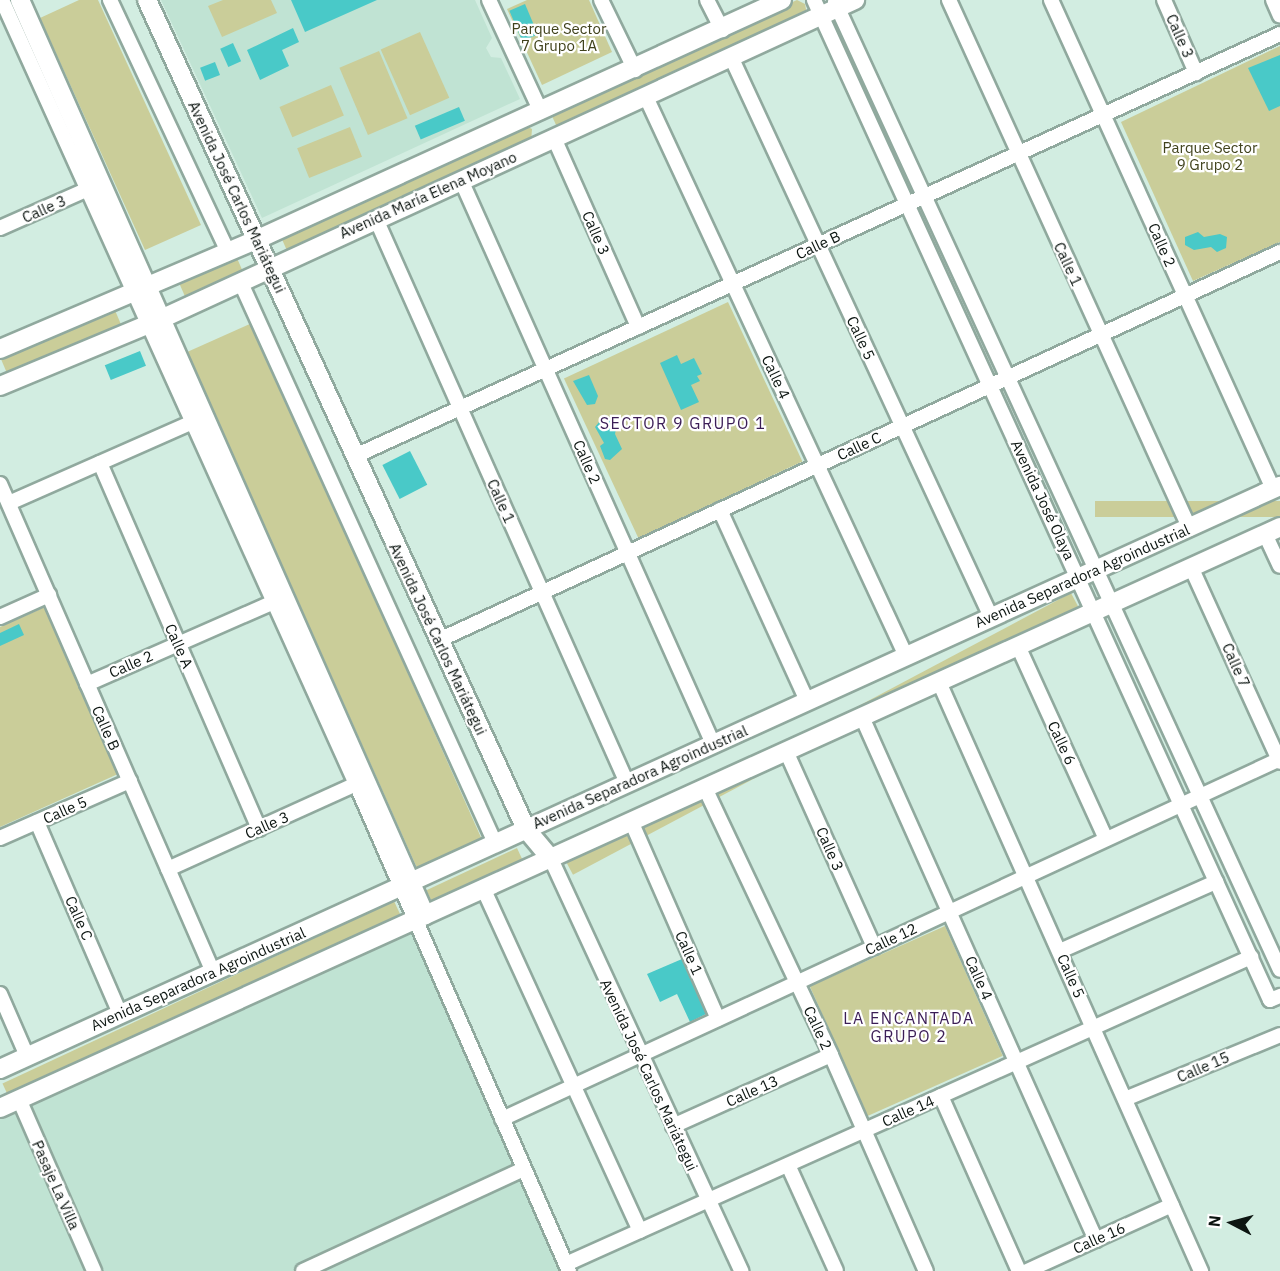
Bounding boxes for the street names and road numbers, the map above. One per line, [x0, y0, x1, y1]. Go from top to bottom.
street label: Calle 3 [1162, 11, 1198, 61]
street label: Avenida José Carlos Mariátegui [185, 98, 289, 296]
street label: Avenida María Elena Moyano [337, 148, 519, 242]
street label: Calle 3 [19, 191, 69, 227]
street label: Calle 3 [578, 208, 614, 258]
street label: Calle 2 [1144, 220, 1180, 270]
street label: Calle B [793, 227, 843, 263]
street label: Calle 1 [1050, 239, 1086, 289]
street label: Calle 5 [843, 313, 879, 363]
street label: Calle 4 [758, 352, 794, 402]
street label: Calle C [834, 428, 884, 464]
street label: Calle 2 [569, 437, 605, 487]
street label: Avenida José Olaya [1007, 437, 1079, 563]
street label: Calle 1 [483, 476, 519, 526]
street label: Avenida Separadora Agroindustrial [972, 520, 1192, 632]
street label: Avenida José Carlos Mariátegui [386, 540, 490, 738]
street label: Calle A [161, 621, 197, 671]
street label: Calle 7 [1218, 640, 1254, 690]
street label: Calle 2 [106, 646, 156, 682]
street label: Calle B [88, 703, 124, 753]
street label: Calle 6 [1044, 718, 1080, 768]
street label: Avenida Separadora Agroindustrial [530, 721, 750, 833]
street label: Calle 5 [40, 792, 90, 828]
street label: Calle 3 [242, 807, 292, 843]
street label: Calle 3 [812, 824, 848, 874]
street label: Calle C [61, 893, 97, 943]
street label: Calle 12 [862, 919, 920, 959]
street label: Avenida Separadora Agroindustrial [88, 923, 308, 1035]
street label: Calle 1 [671, 928, 707, 978]
street label: Calle 5 [1053, 951, 1089, 1001]
street label: Calle 4 [961, 953, 997, 1003]
street label: Avenida José Carlos Mariátegui [597, 976, 701, 1174]
street label: Calle 2 [800, 1003, 836, 1053]
street label: Calle 15 [1174, 1048, 1232, 1086]
street label: Calle 13 [723, 1072, 781, 1110]
street label: Calle 14 [879, 1092, 937, 1130]
street label: Pasaje La Villa [28, 1138, 84, 1232]
street label: Calle 16 [1070, 1219, 1128, 1257]

